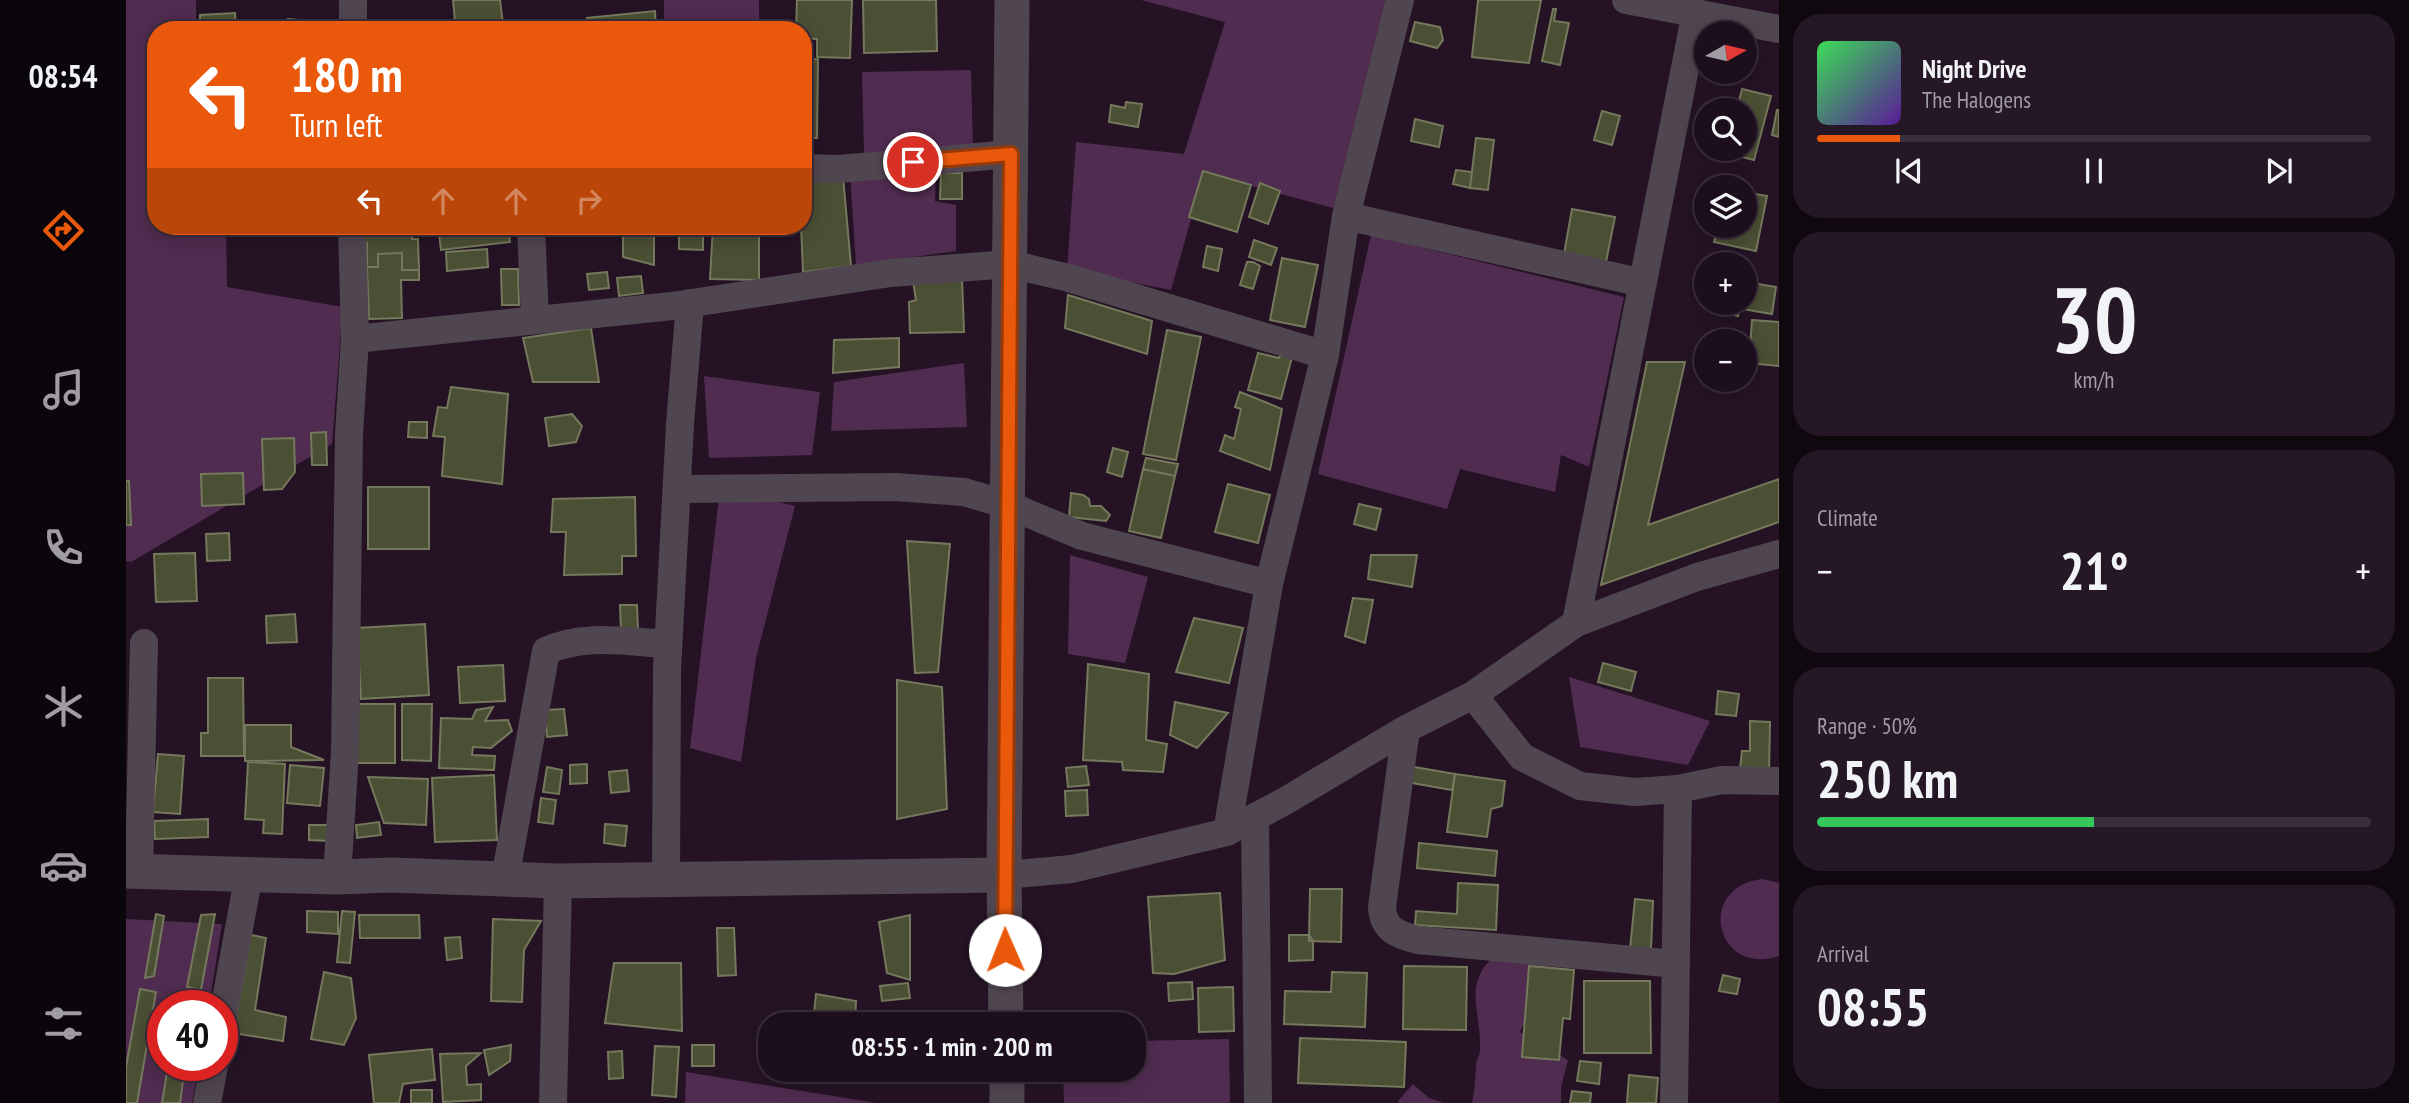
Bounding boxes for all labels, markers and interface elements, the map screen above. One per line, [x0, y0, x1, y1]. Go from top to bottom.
north arrow [1694, 21, 1757, 84]
map controls [1694, 21, 1757, 392]
text: 180 m [290, 42, 403, 106]
icon: left [175, 49, 266, 140]
text: Night Drive [1922, 52, 2027, 85]
text: 08:54 [28, 55, 98, 97]
text: The Halogens [1922, 85, 2031, 114]
button: search [1694, 98, 1757, 161]
text: Turn left [290, 104, 382, 146]
pin [883, 132, 943, 192]
icon: arrive [894, 143, 932, 181]
icon: previous [1890, 152, 1928, 190]
icon: pause [2075, 152, 2113, 190]
icon: next [2260, 152, 2298, 190]
button: layers [1694, 175, 1757, 238]
icon: left [351, 182, 389, 220]
icon: ahead [424, 182, 462, 220]
icon: ahead [497, 182, 535, 220]
icon: right [570, 182, 608, 220]
icon: directions [39, 206, 88, 255]
button: + [1694, 252, 1757, 315]
text: 30 [2051, 260, 2138, 378]
button: − [1694, 329, 1757, 392]
icon: music [39, 365, 88, 414]
text: km/h [2074, 365, 2114, 394]
text: Climate [1817, 503, 1878, 532]
icon: phone [39, 523, 88, 572]
text: 21° [2060, 537, 2128, 604]
text: − [1817, 546, 1833, 595]
text: + [2355, 546, 2371, 595]
icon: climate [39, 682, 88, 731]
text: Range · 50% [1817, 711, 1917, 740]
text: 250 km [1817, 745, 1958, 812]
icon: car [39, 841, 88, 890]
position arrow [968, 913, 1042, 987]
text: Arrival [1817, 939, 1869, 968]
text: 08:55 [1817, 973, 1929, 1040]
speed limit sign: 40 [147, 990, 238, 1081]
icon: filters [39, 999, 88, 1048]
text: 08:55 · 1 min · 200 m [852, 1030, 1052, 1063]

